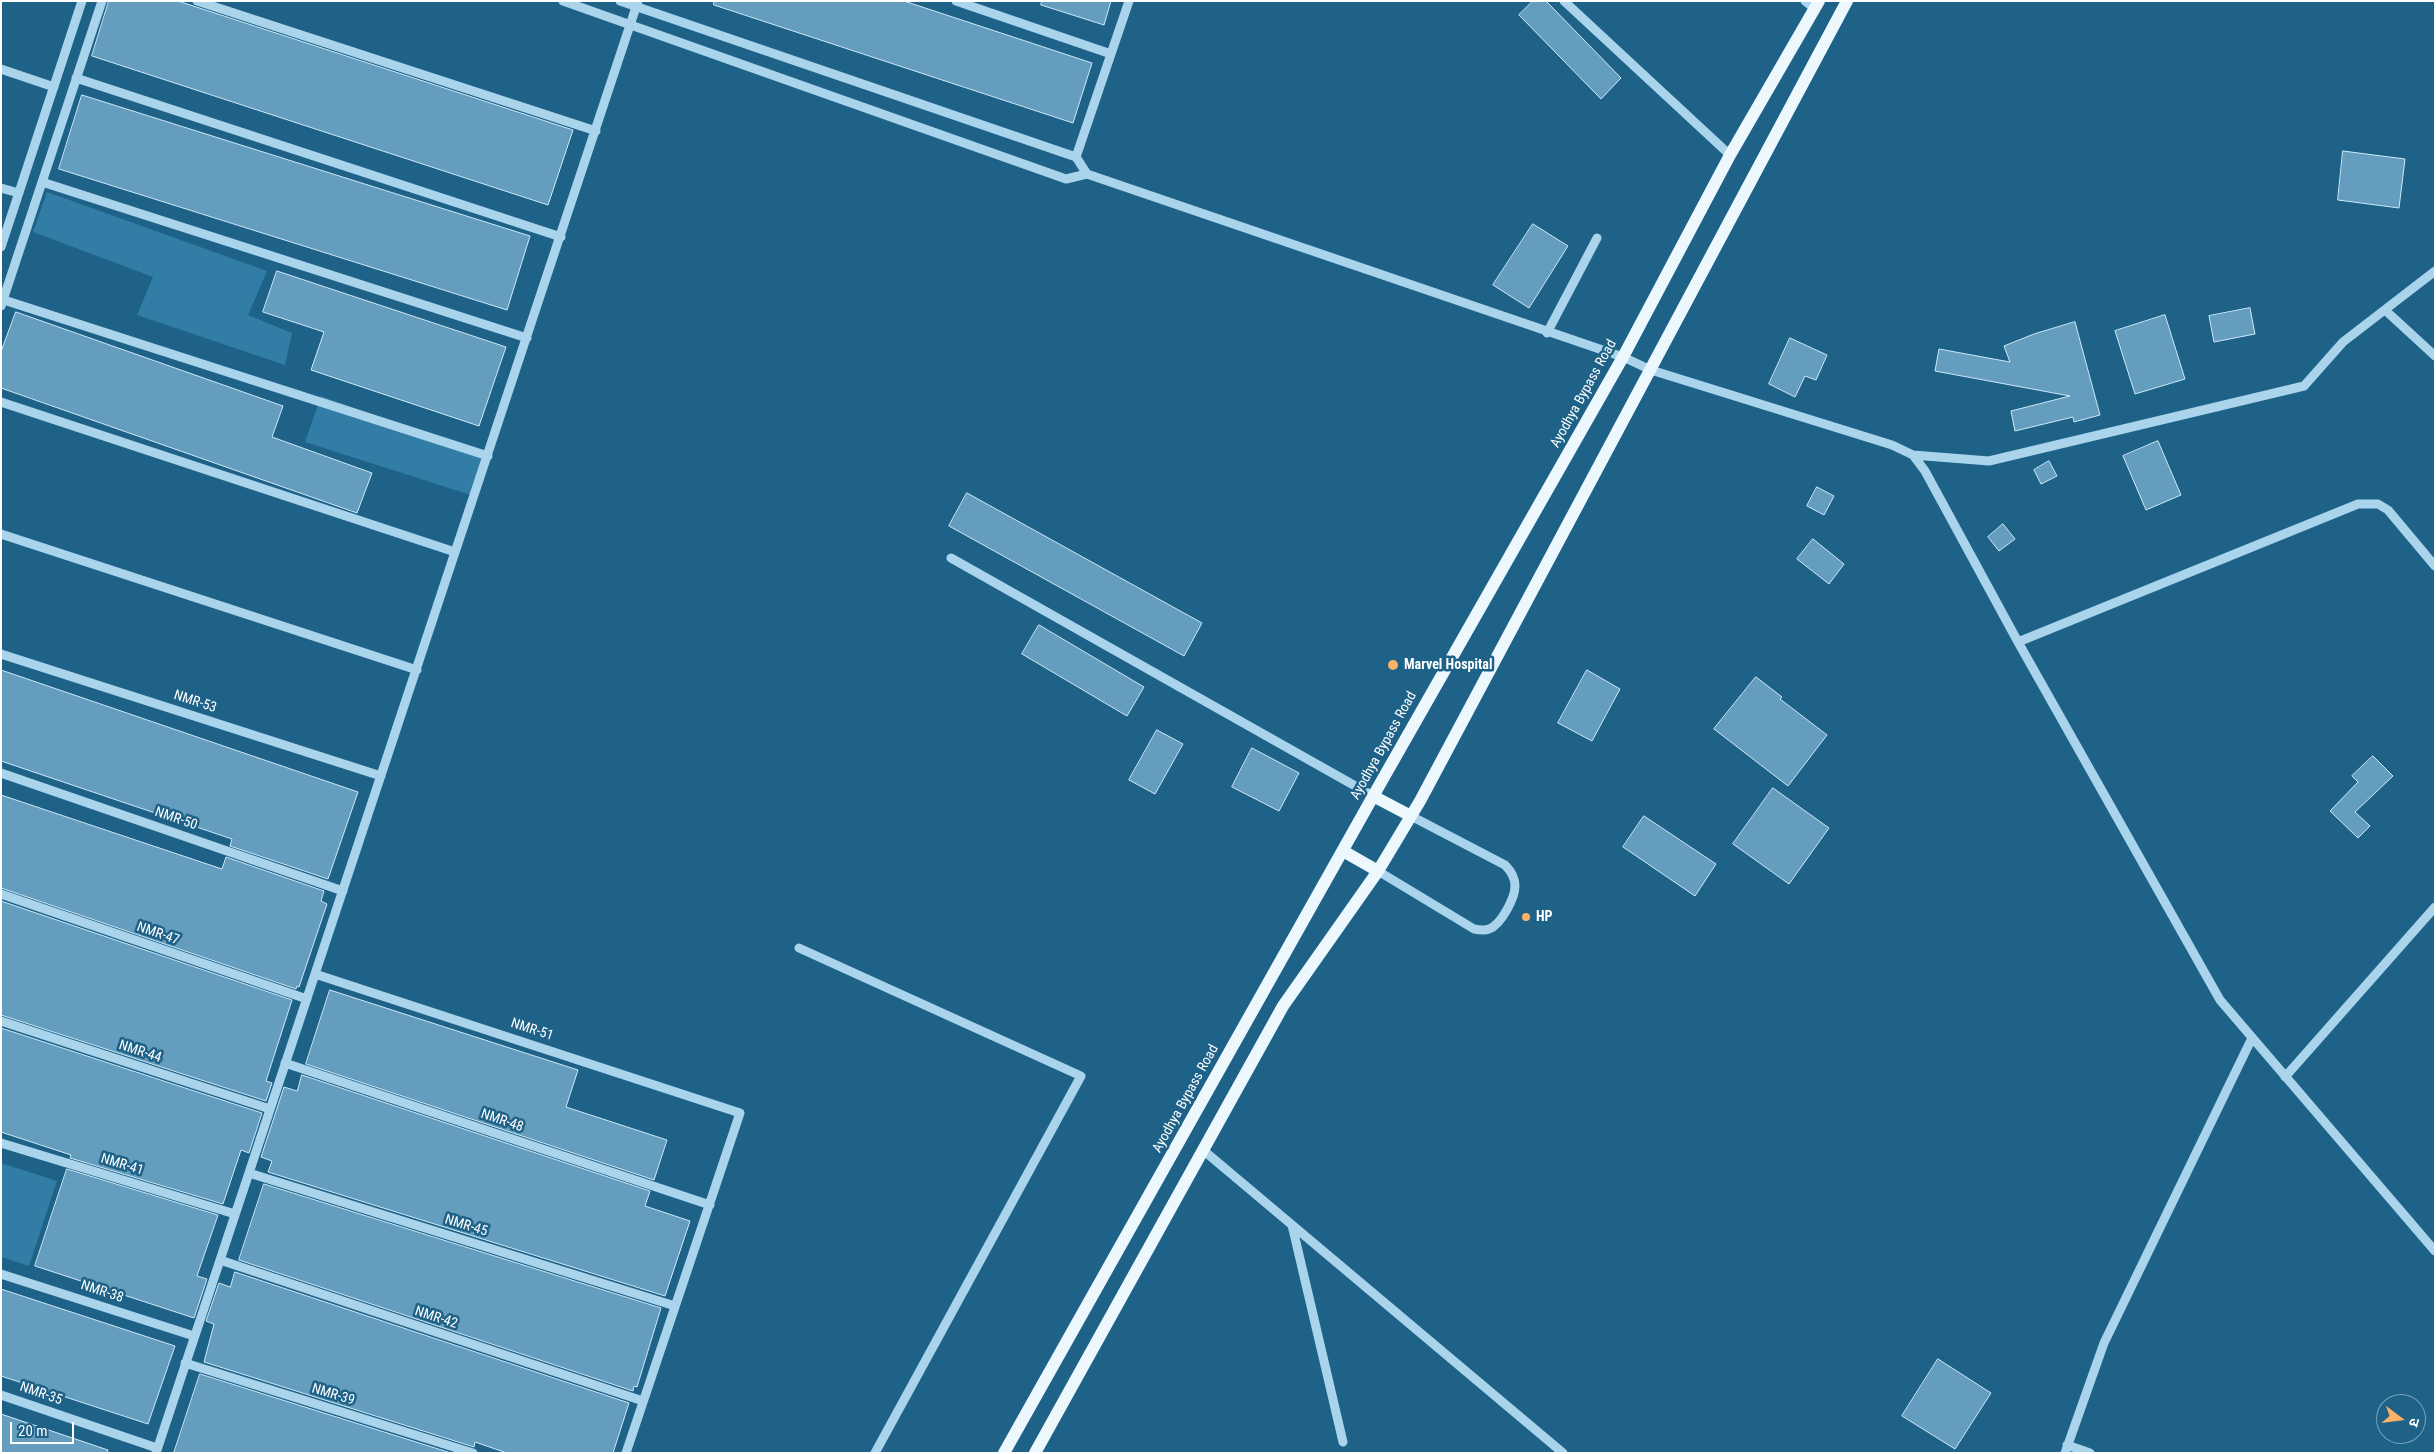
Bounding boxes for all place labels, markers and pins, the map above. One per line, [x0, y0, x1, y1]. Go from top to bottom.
place label: Marvel Hospital [1404, 657, 1492, 673]
marker: Marvel Hospital [1386, 658, 1400, 672]
place label: HP [1536, 909, 1553, 925]
marker: HP [1520, 911, 1532, 923]

